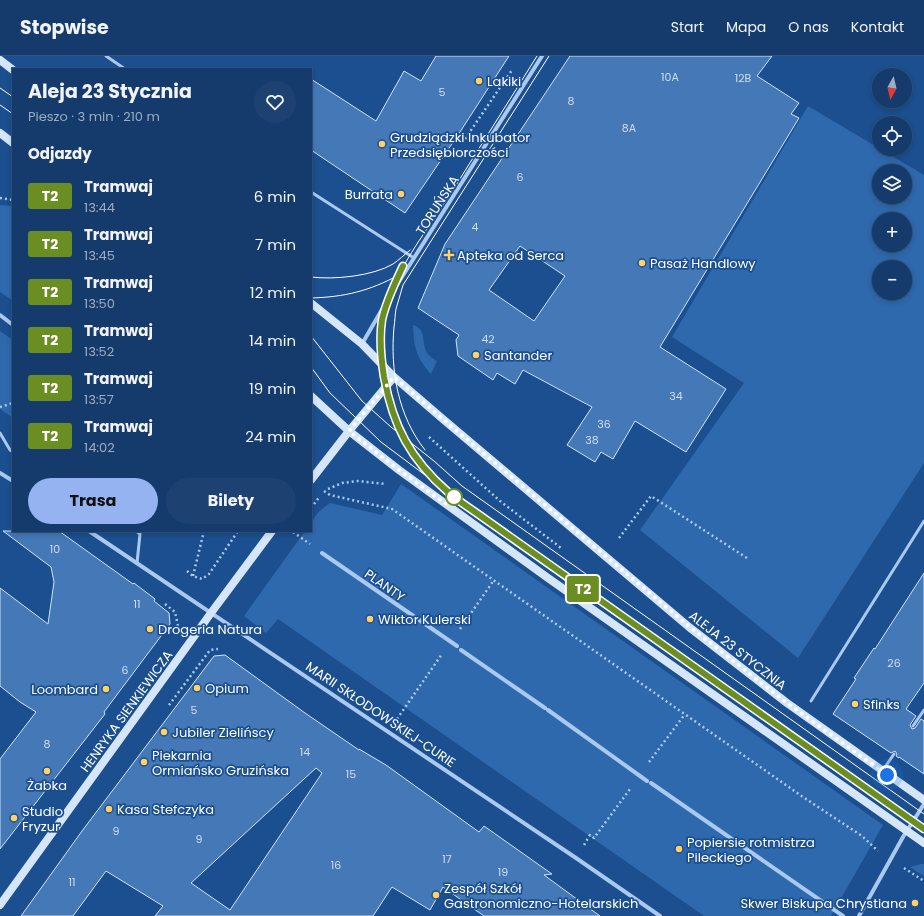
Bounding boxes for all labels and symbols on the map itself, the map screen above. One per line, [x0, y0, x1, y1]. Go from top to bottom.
north arrow [872, 68, 912, 108]
house number: 10A [661, 69, 680, 85]
house number: 12B [735, 70, 752, 86]
place label: Lakiki [487, 72, 521, 91]
marker: Lakiki [474, 76, 484, 86]
house number: 5 [439, 84, 446, 100]
house number: 8 [568, 93, 575, 109]
house number: 8A [622, 120, 637, 136]
place label: Grudziądzki Inkubator Przedsiębiorczości [390, 128, 530, 162]
marker: Grudziądzki Inkubator Przedsiębiorczości [377, 139, 387, 149]
house number: 6 [517, 169, 524, 185]
street label: TORUŃSKA [411, 172, 464, 239]
place label: Burrata [345, 185, 393, 204]
marker: Burrata [396, 189, 406, 199]
house number: 4 [472, 219, 479, 235]
place label: Apteka od Serca [457, 246, 564, 265]
marker: Apteka od Serca [444, 250, 454, 260]
place label: Pasaż Handlowy [650, 254, 756, 273]
marker: Pasaż Handlowy [637, 258, 647, 268]
house number: 42 [481, 331, 495, 347]
place label: Santander [484, 346, 552, 365]
marker: Santander [471, 350, 481, 360]
house number: 34 [669, 388, 683, 404]
house number: 36 [597, 416, 611, 432]
house number: 38 [585, 432, 599, 448]
unlabelled marker [445, 488, 463, 506]
house number: 10 [50, 541, 60, 557]
street label: PLANTY [361, 565, 409, 607]
line badge: T2 [565, 576, 601, 602]
house number: 11 [133, 596, 141, 612]
street label: ALEJA 23 STYCZNIA [685, 606, 791, 695]
place label: Wiktor Kulerski [378, 610, 471, 629]
marker: Wiktor Kulerski [365, 614, 375, 624]
place label: Drogeria Natura [158, 620, 262, 639]
marker: Drogeria Natura [145, 624, 155, 634]
street label: HENRYKA SIENKIEWICZA [76, 646, 177, 776]
house number: 26 [887, 655, 901, 671]
street label: MARII SKŁODOWSKIEJ-CURIE [302, 657, 459, 772]
house number: 6 [122, 662, 129, 678]
place label: Opium [205, 679, 249, 698]
place label: Loombard [31, 680, 98, 699]
marker: Opium [192, 683, 202, 693]
marker: Loombard [101, 684, 111, 694]
place label: Sfinks [863, 695, 900, 714]
marker: Sfinks [850, 699, 860, 709]
house number: 5 [191, 702, 198, 718]
place label: Jubiler Zielińscy [172, 723, 274, 742]
marker: Jubiler Zielińscy [159, 727, 169, 737]
house number: 8 [44, 736, 51, 752]
house number: 14 [300, 744, 310, 760]
place label: Piekarnia Ormiańsko Gruzińska [152, 746, 289, 780]
marker: Piekarnia Ormiańsko Gruzińska [139, 757, 149, 767]
your location [877, 765, 897, 785]
marker: Żabka [42, 766, 52, 776]
house number: 15 [346, 766, 356, 782]
place label: Żabka [27, 776, 67, 795]
place label: Kasa Stefczyka [117, 800, 214, 819]
place label: Studio Fryzur [22, 802, 63, 836]
marker: Kasa Stefczyka [104, 804, 114, 814]
marker: Studio Fryzur [9, 813, 19, 823]
house number: 9 [113, 823, 120, 839]
house number: 9 [196, 831, 203, 847]
place label: Popiersie rotmistrza Pileckiego [687, 833, 815, 867]
marker: Popiersie rotmistrza Pileckiego [674, 844, 684, 854]
house number: 17 [442, 851, 452, 867]
house number: 16 [331, 857, 341, 873]
house number: 19 [498, 864, 508, 880]
house number: 11 [68, 874, 76, 890]
place label: Zespół Szkół Gastronomiczno-Hotelarskich [444, 879, 638, 913]
marker: Zespół Szkół Gastronomiczno-Hotelarskich [431, 890, 441, 900]
place label: Skwer Biskupa Chrystiana [740, 894, 907, 913]
marker: Skwer Biskupa Chrystiana [910, 898, 920, 908]

